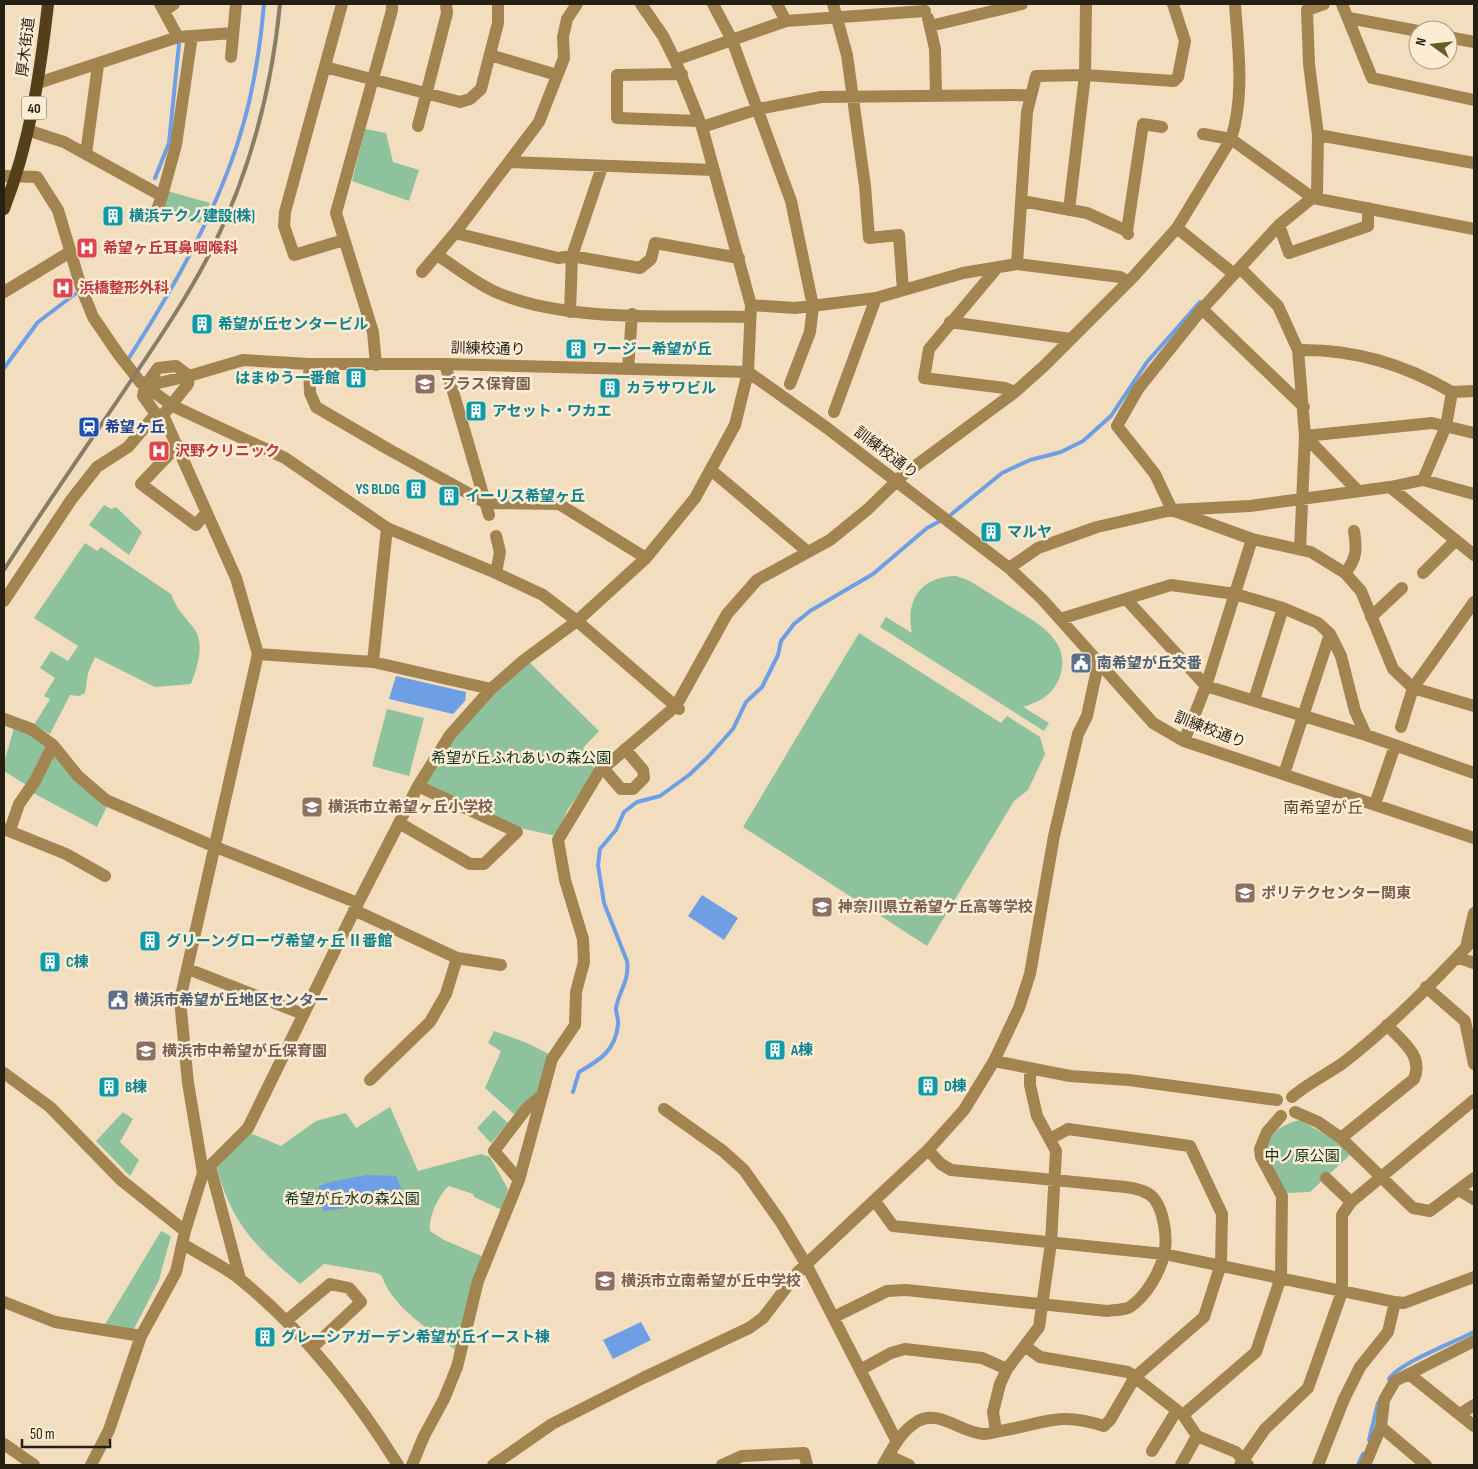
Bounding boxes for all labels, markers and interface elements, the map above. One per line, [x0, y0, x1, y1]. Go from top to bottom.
street label: 厚木街道 [13, 16, 39, 78]
north arrow [1408, 20, 1458, 70]
text: N [1412, 36, 1430, 48]
road number: 40 [22, 96, 46, 120]
building icon: 横浜テクノ建設(株) [101, 204, 125, 228]
place label: 横浜テクノ建設(株) [129, 207, 255, 226]
hospital icon: 希望ヶ丘耳鼻咽喉科 [75, 236, 99, 260]
place label: 希望ヶ丘耳鼻咽喉科 [103, 239, 238, 258]
hospital icon: 浜橋整形外科 [51, 276, 75, 300]
place label: 浜橋整形外科 [79, 279, 169, 298]
building icon: 希望が丘センタービル [190, 312, 214, 336]
place label: 希望が丘センタービル [218, 315, 368, 334]
building icon: ワージー希望が丘 [564, 337, 588, 361]
street label: 訓練校通り [450, 339, 526, 359]
place label: ワージー希望が丘 [592, 340, 712, 359]
building icon: はまゆう一番館 [344, 366, 368, 390]
place label: はまゆう一番館 [235, 369, 340, 388]
school or university icon: プラス保育園 [413, 372, 437, 396]
place label: プラス保育園 [441, 375, 531, 394]
building icon: カラサワビル [598, 376, 622, 400]
place label: カラサワビル [626, 379, 716, 398]
building icon: アセット・ワカエ [464, 399, 488, 423]
place label: アセット・ワカエ [492, 402, 612, 421]
station icon: 希望ヶ丘 [77, 415, 101, 439]
place label: 希望ヶ丘 [105, 418, 165, 437]
street label: 訓練校通り [850, 423, 922, 483]
hospital icon: 沢野クリニック [147, 439, 171, 463]
place label: 沢野クリニック [175, 442, 280, 461]
building icon: YS BLDG [404, 477, 428, 501]
place label: YS BLDG [355, 480, 400, 499]
building icon: イーリス希望ヶ丘 [437, 484, 461, 508]
place label: イーリス希望ヶ丘 [465, 487, 585, 506]
building icon: マルヤ [979, 520, 1003, 544]
place label: マルヤ [1007, 523, 1052, 542]
public building icon: 南希望が丘交番 [1069, 651, 1093, 675]
place label: 南希望が丘交番 [1097, 654, 1202, 673]
street label: 訓練校通り [1172, 708, 1248, 752]
park label: 希望が丘ふれあいの森公園 [431, 749, 611, 768]
school or university icon: 横浜市立希望ヶ丘小学校 [300, 795, 324, 819]
place label: 横浜市立希望ヶ丘小学校 [328, 798, 493, 817]
district label: 南希望が丘 [1283, 799, 1363, 818]
school or university icon: ポリテクセンター関東 [1233, 881, 1257, 905]
place label: ポリテクセンター関東 [1261, 884, 1411, 903]
school or university icon: 神奈川県立希望ケ丘高等学校 [810, 895, 834, 919]
place label: 神奈川県立希望ケ丘高等学校 [837, 898, 1033, 917]
building icon: グリーングローヴ希望ヶ丘 Ⅱ番館 [138, 929, 162, 953]
place label: グリーングローヴ希望ヶ丘 Ⅱ番館 [166, 932, 393, 951]
building icon: C棟 [38, 950, 62, 974]
place label: C棟 [66, 953, 89, 972]
public building icon: 横浜市希望が丘地区センター [106, 988, 130, 1012]
place label: 横浜市希望が丘地区センター [134, 991, 329, 1010]
building icon: A棟 [763, 1038, 787, 1062]
school or university icon: 横浜市中希望が丘保育園 [134, 1039, 158, 1063]
place label: A棟 [790, 1041, 813, 1060]
place label: 横浜市中希望が丘保育園 [162, 1042, 327, 1061]
building icon: D棟 [916, 1074, 940, 1098]
building icon: B棟 [97, 1075, 121, 1099]
place label: D棟 [944, 1077, 967, 1096]
place label: B棟 [125, 1078, 147, 1097]
park label: 中ノ原公園 [1264, 1147, 1340, 1166]
park label: 希望が丘水の森公園 [284, 1190, 420, 1209]
school or university icon: 横浜市立南希望が丘中学校 [593, 1269, 617, 1293]
place label: 横浜市立南希望が丘中学校 [621, 1272, 801, 1291]
building icon: グレーシアガーデン希望が丘イースト棟 [253, 1325, 277, 1349]
place label: グレーシアガーデン希望が丘イースト棟 [281, 1328, 550, 1347]
scale bar [22, 1416, 110, 1448]
text: 50 m [30, 1425, 55, 1444]

